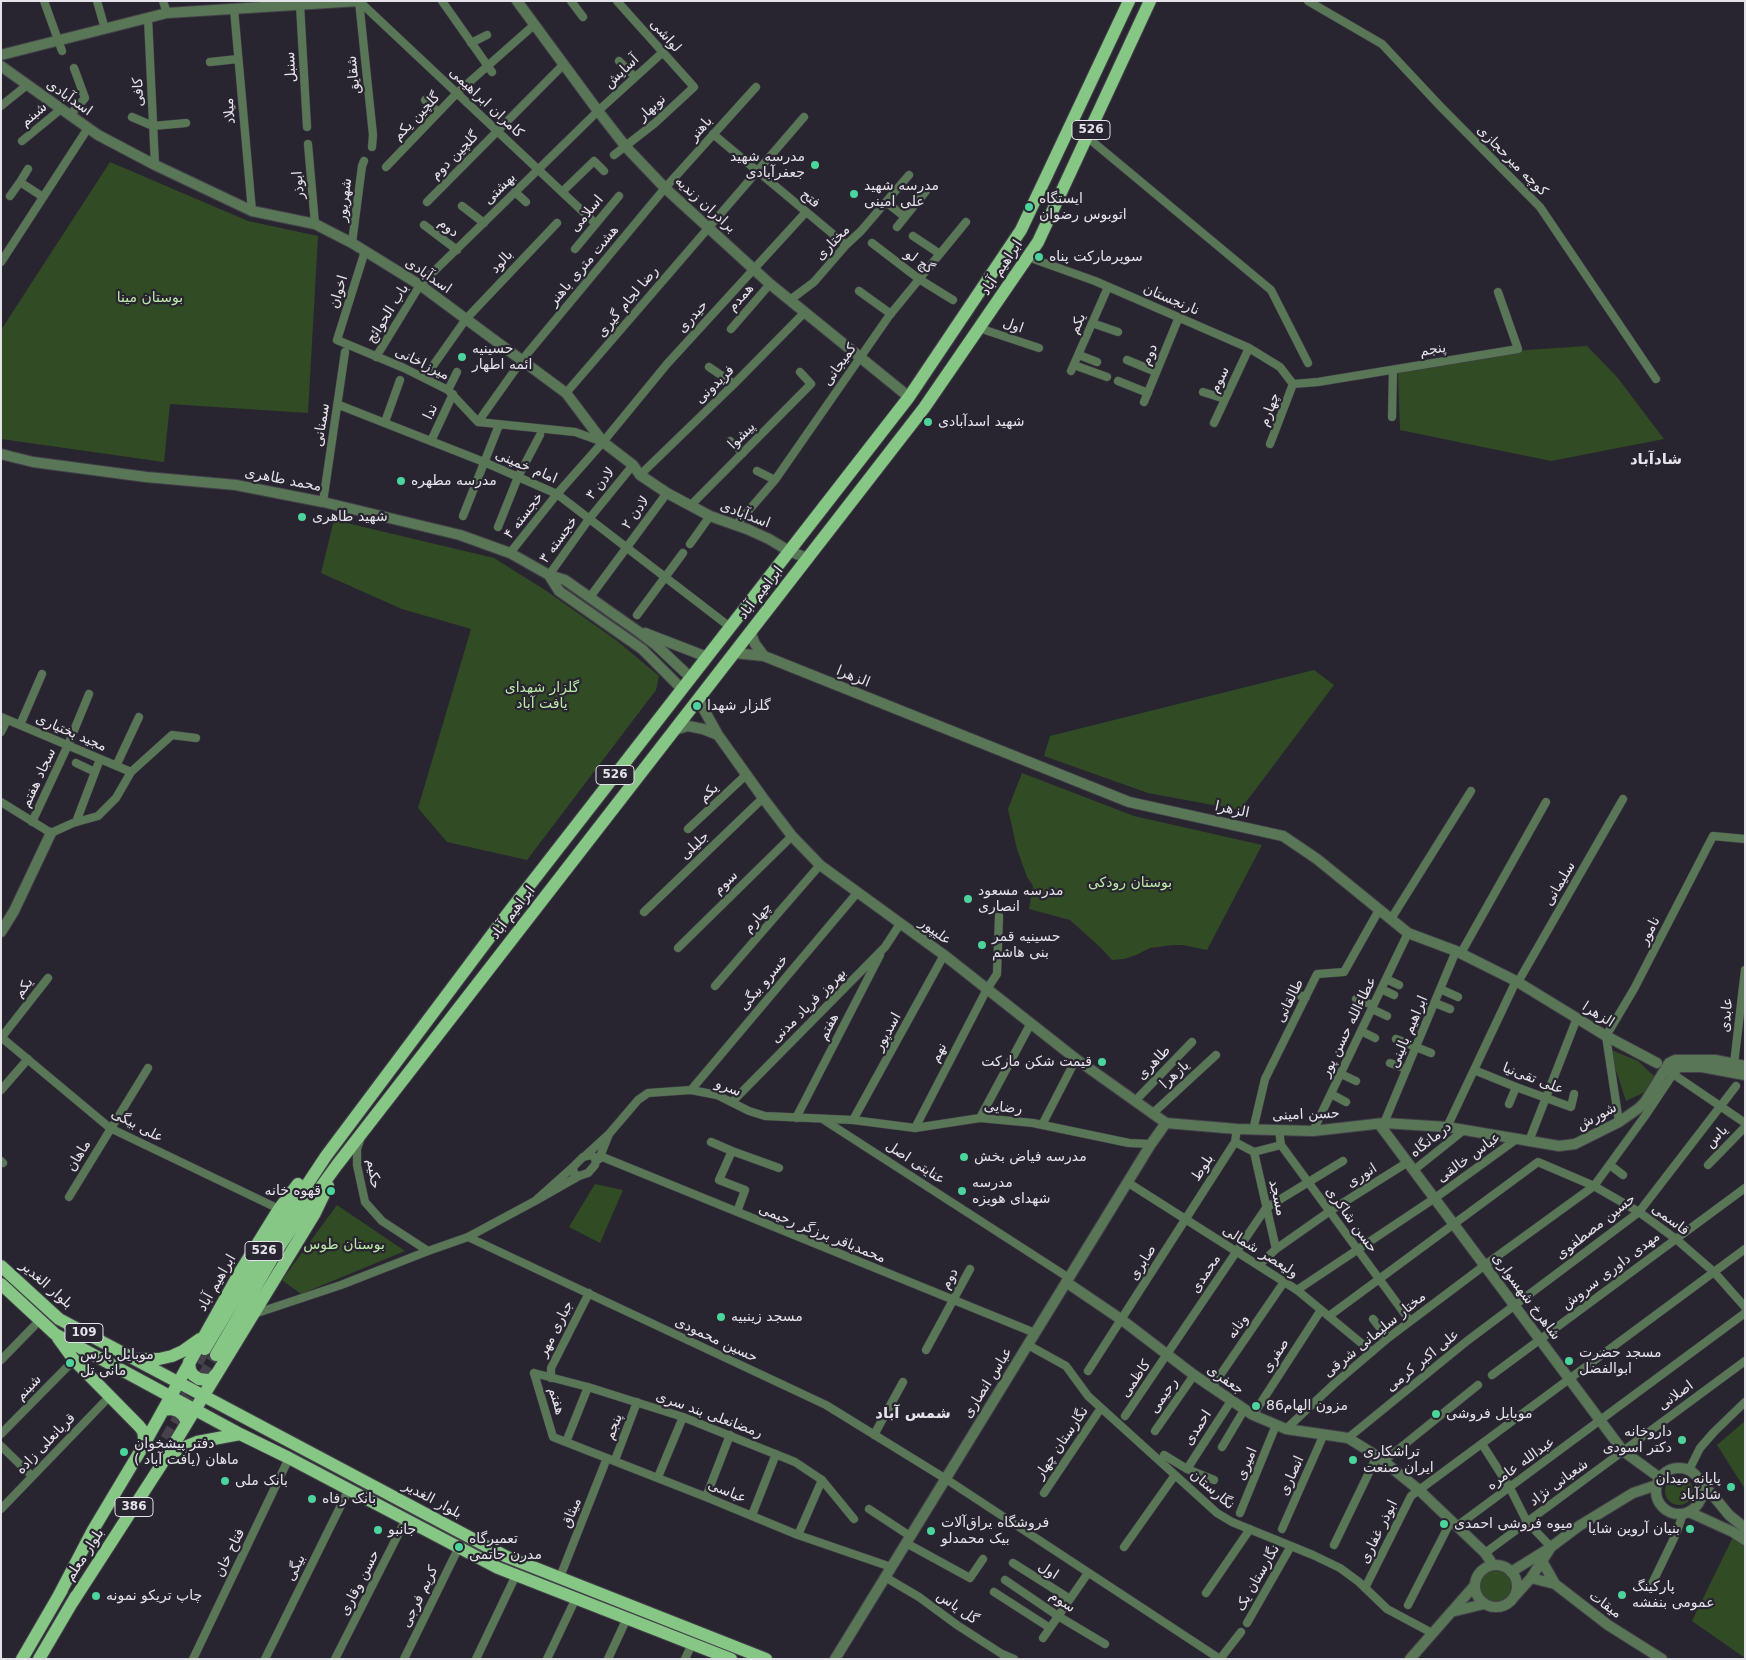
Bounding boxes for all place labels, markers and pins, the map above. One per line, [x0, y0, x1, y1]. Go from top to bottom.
place label: مدرسه شهید جعفرآبادی [730, 149, 805, 182]
marker: مدرسه شهید جعفرآبادی [809, 159, 821, 171]
place label: مدرسه شهید علی امینی [864, 178, 939, 210]
marker: مدرسه شهید علی امینی [848, 188, 860, 200]
place label: ایستگاه اتوبوس رضوان [1039, 191, 1127, 223]
marker: ایستگاه اتوبوس رضوان [1023, 201, 1035, 213]
place label: سوپرمارکت پناه [1049, 249, 1143, 265]
marker: سوپرمارکت پناه [1033, 251, 1045, 263]
place label: حسینیه ائمه اطهار [472, 341, 532, 374]
marker: حسینیه ائمه اطهار [456, 351, 468, 363]
place label: شهید اسدآبادی [938, 414, 1024, 430]
marker: شهید اسدآبادی [922, 416, 934, 428]
place label: مدرسه مطهره [411, 473, 497, 489]
marker: مدرسه مطهره [395, 475, 407, 487]
place label: شهید طاهری [312, 509, 388, 525]
marker: شهید طاهری [296, 511, 308, 523]
place label: گلزار شهدا [707, 698, 771, 714]
marker: گلزار شهدا [691, 700, 703, 712]
place label: مدرسه مسعود انصاری [978, 883, 1064, 916]
marker: مدرسه مسعود انصاری [962, 893, 974, 905]
place label: حسینیه قمر بنی هاشم [992, 929, 1060, 962]
marker: حسینیه قمر بنی هاشم [976, 939, 988, 951]
place label: قیمت شکن مارکت [981, 1054, 1092, 1070]
marker: قیمت شکن مارکت [1096, 1056, 1108, 1068]
place label: مدرسه فیاض بخش [974, 1149, 1087, 1165]
marker: مدرسه فیاض بخش [958, 1151, 970, 1163]
place label: مدرسه شهدای هویزه [972, 1175, 1050, 1208]
place label: قهوه خانه [265, 1183, 321, 1199]
marker: قهوه خانه [325, 1185, 337, 1197]
marker: مدرسه شهدای هویزه [956, 1185, 968, 1197]
place label: مسجد زینبیه [731, 1309, 803, 1325]
marker: مسجد زینبیه [715, 1311, 727, 1323]
place label: مسجد حضرت ابوالفضل [1579, 1345, 1662, 1378]
place label: موبایل پارس مانی تل [80, 1347, 154, 1380]
marker: مسجد حضرت ابوالفضل [1563, 1355, 1575, 1367]
marker: موبایل پارس مانی تل [64, 1357, 76, 1369]
place label: مزون الهام86 [1266, 1398, 1348, 1414]
marker: مزون الهام86 [1250, 1400, 1262, 1412]
place label: موبایل فروشی [1446, 1406, 1532, 1422]
marker: موبایل فروشی [1430, 1408, 1442, 1420]
place label: داروخانه دکتر اسودی [1603, 1424, 1672, 1456]
marker: داروخانه دکتر اسودی [1676, 1434, 1688, 1446]
place label: دفتر پیشخوان ماهان (یافت آباد ) [134, 1436, 239, 1468]
place label: تراشکاری ایران صنعت [1363, 1444, 1434, 1476]
marker: دفتر پیشخوان ماهان (یافت آباد ) [118, 1446, 130, 1458]
marker: تراشکاری ایران صنعت [1347, 1454, 1359, 1466]
place label: پایانه میدان شادآباد [1656, 1471, 1721, 1504]
place label: بانک ملی [235, 1473, 288, 1489]
marker: بانک ملی [219, 1475, 231, 1487]
marker: پایانه میدان شادآباد [1725, 1481, 1737, 1493]
place label: بانک رفاه [322, 1491, 376, 1507]
marker: بانک رفاه [306, 1493, 318, 1505]
place label: فروشگاه یراق‌آلات بیک محمدلو [941, 1515, 1049, 1548]
place label: میوه فروشی احمدی [1454, 1516, 1573, 1532]
marker: میوه فروشی احمدی [1438, 1518, 1450, 1530]
place label: بنیان آروین شایا [1588, 1521, 1680, 1537]
place label: جانبو [388, 1522, 416, 1538]
marker: بنیان آروین شایا [1684, 1523, 1696, 1535]
marker: جانبو [372, 1524, 384, 1536]
marker: فروشگاه یراق‌آلات بیک محمدلو [925, 1525, 937, 1537]
place label: تعمیرگاه مدرن حاتمی [469, 1531, 542, 1564]
marker: تعمیرگاه مدرن حاتمی [453, 1541, 465, 1553]
place label: پارکینگ عمومی بنفشه [1632, 1579, 1714, 1611]
place label: چاپ تریکو نمونه [106, 1588, 202, 1604]
marker: پارکینگ عمومی بنفشه [1616, 1589, 1628, 1601]
marker: چاپ تریکو نمونه [90, 1590, 102, 1602]

